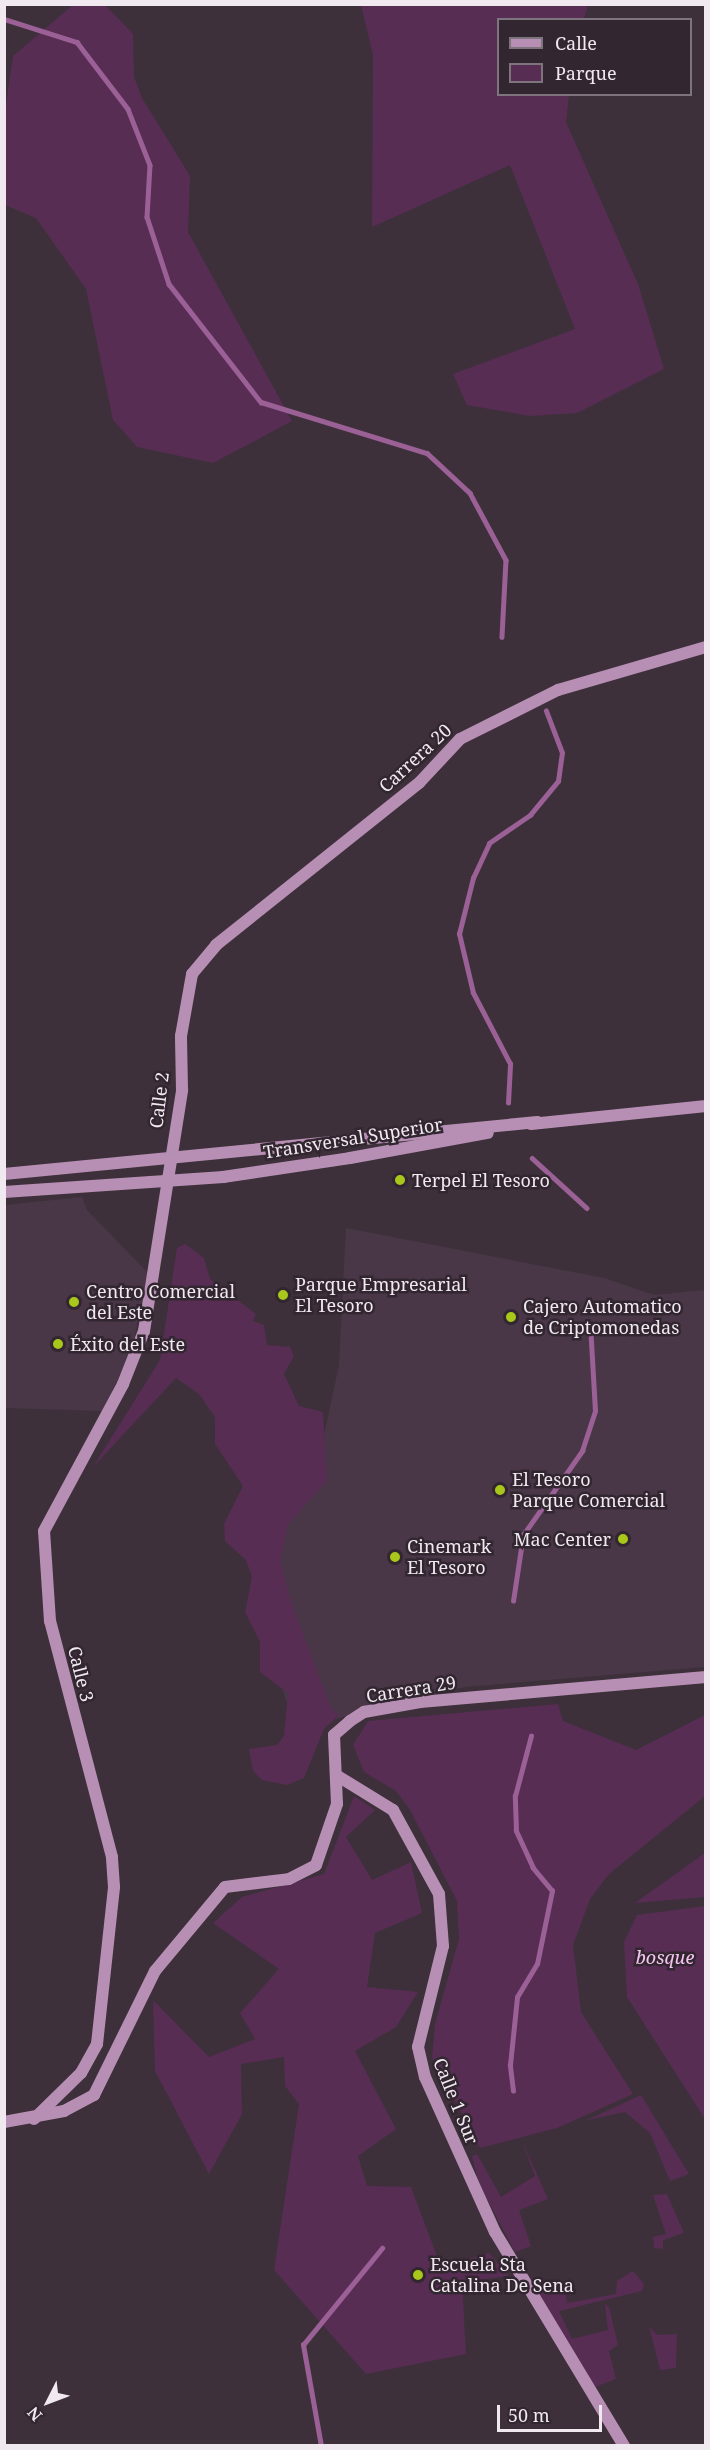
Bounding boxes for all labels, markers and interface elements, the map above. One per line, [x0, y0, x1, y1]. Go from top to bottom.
legend [497, 18, 692, 96]
text: Calle [555, 31, 597, 55]
text: Parque [555, 61, 617, 85]
street label: Carrera 20 [374, 719, 456, 797]
street label: Calle 2 [145, 1071, 173, 1129]
street label: Transversal Superior [262, 1113, 444, 1163]
place label: Terpel El Tesoro [412, 1169, 550, 1191]
marker: Terpel El Tesoro [393, 1173, 407, 1187]
place label: Parque Empresarial El Tesoro [295, 1274, 467, 1316]
place label: Centro Comercial del Este [86, 1281, 235, 1324]
marker: Parque Empresarial El Tesoro [276, 1288, 290, 1302]
marker: Centro Comercial del Este [67, 1295, 81, 1309]
place label: Cajero Automatico de Criptomonedas [523, 1296, 682, 1338]
marker: Cajero Automatico de Criptomonedas [504, 1310, 518, 1324]
place label: Éxito del Este [70, 1333, 185, 1355]
marker: Éxito del Este [51, 1337, 65, 1351]
place label: El Tesoro Parque Comercial [512, 1469, 665, 1512]
marker: El Tesoro Parque Comercial [493, 1483, 507, 1497]
place label: Mac Center [514, 1528, 611, 1550]
marker: Mac Center [616, 1532, 630, 1546]
place label: Cinemark El Tesoro [407, 1536, 491, 1578]
marker: Cinemark El Tesoro [388, 1550, 402, 1564]
street label: Calle 3 [64, 1644, 98, 1704]
street label: Carrera 29 [364, 1671, 458, 1707]
park label: bosque [636, 1946, 694, 1968]
street label: Calle 1 Sur [429, 2055, 483, 2147]
place label: Escuela Sta Catalina De Sena [430, 2254, 574, 2296]
marker: Escuela Sta Catalina De Sena [411, 2268, 425, 2282]
north arrow [18, 2372, 78, 2432]
scale bar [500, 2393, 605, 2431]
text: N [22, 2402, 47, 2426]
text: 50 m [508, 2403, 550, 2427]

